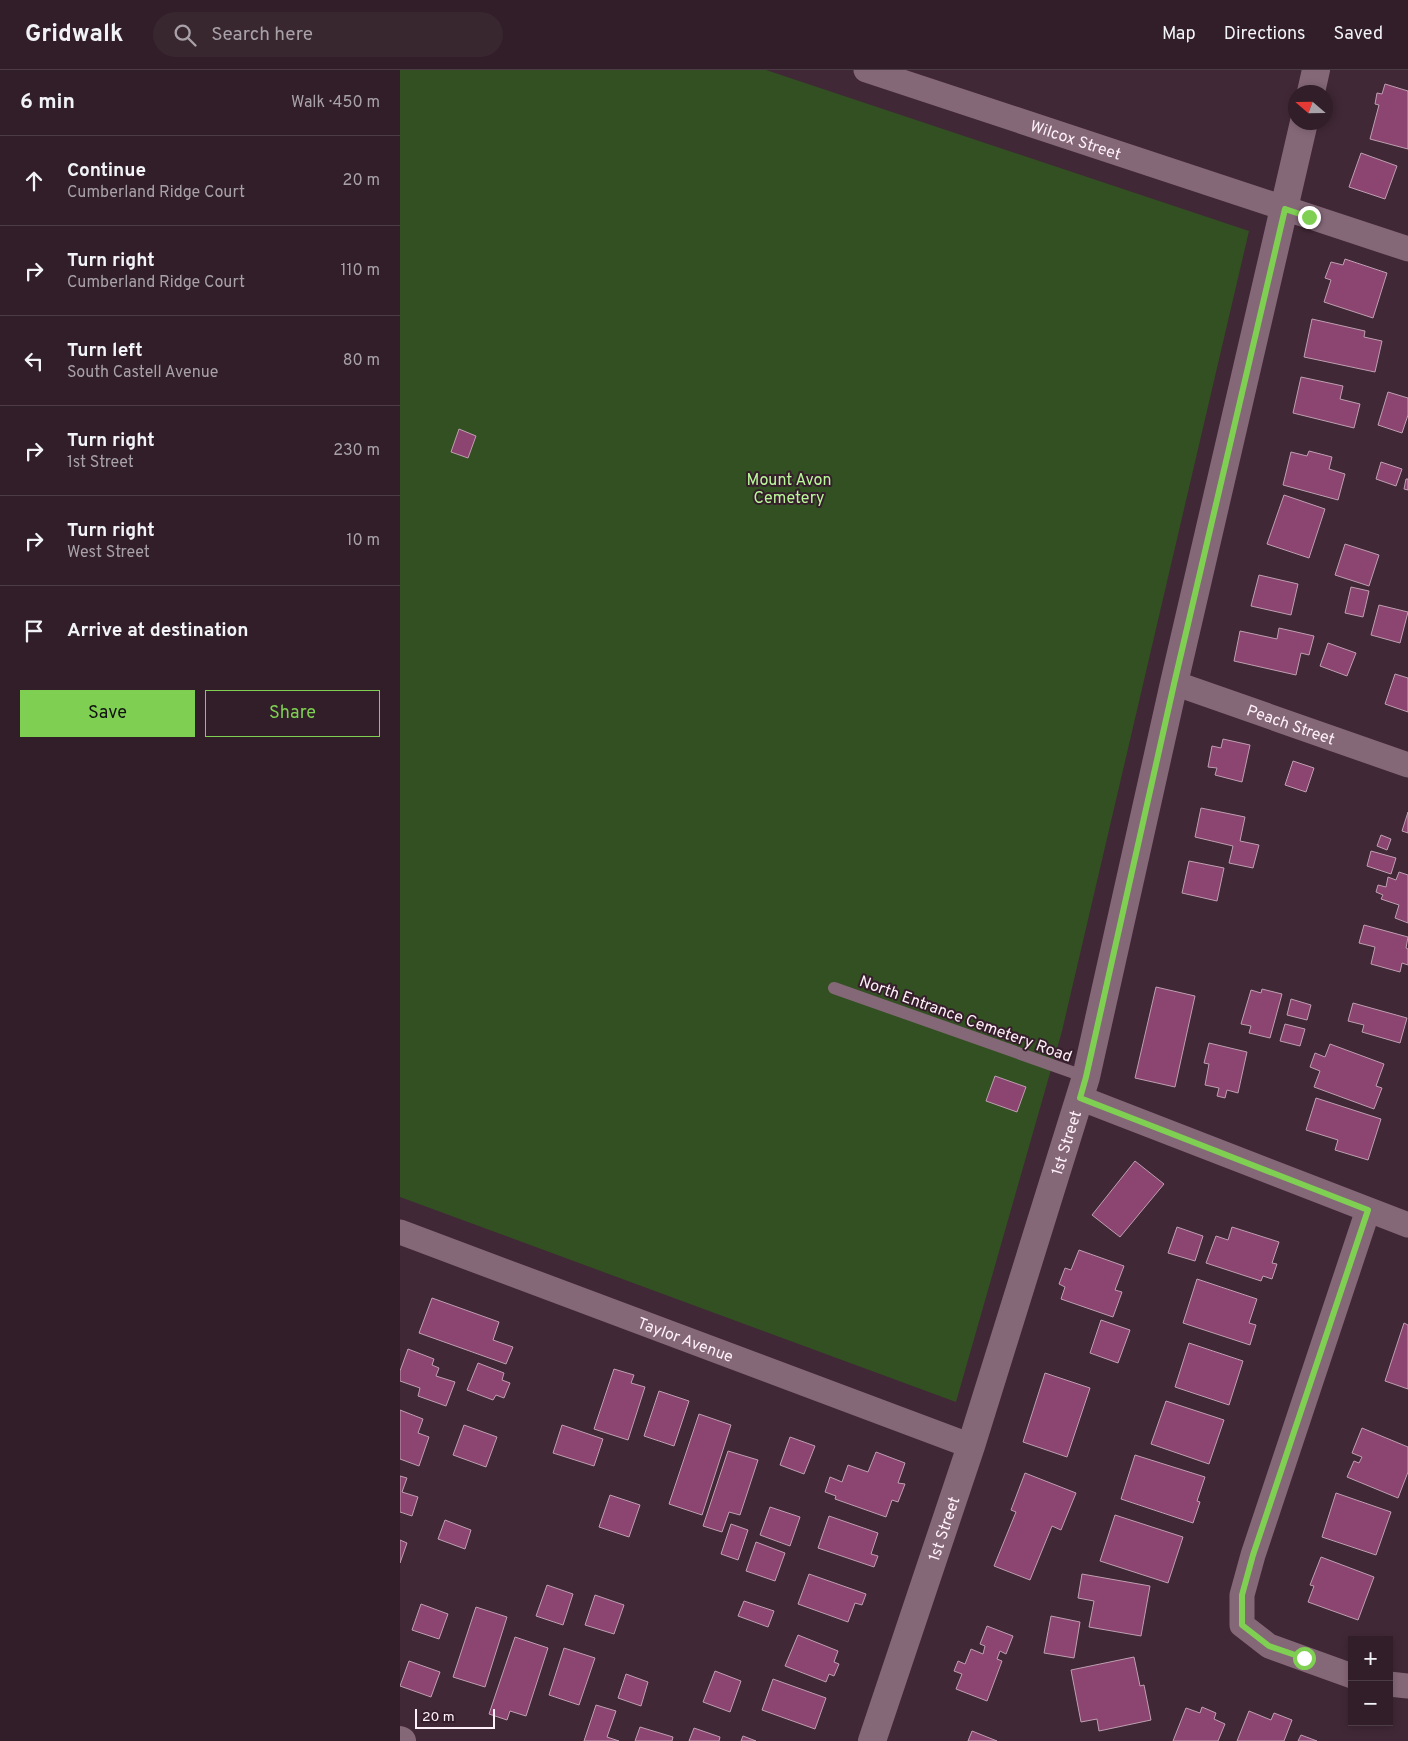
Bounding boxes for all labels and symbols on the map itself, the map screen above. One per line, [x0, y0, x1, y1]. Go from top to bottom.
north arrow [1288, 85, 1333, 130]
street label: Wilcox Street [1027, 117, 1123, 166]
route end [1298, 206, 1321, 229]
park label: Mount Avon Cemetery [747, 471, 831, 509]
street label: Peach Street [1244, 701, 1337, 751]
street label: North Entrance Cemetery Road [856, 972, 1074, 1068]
street label: 1st Street [1048, 1108, 1087, 1178]
street label: Taylor Avenue [634, 1314, 736, 1368]
street label: 1st Street [925, 1494, 965, 1564]
route start [1293, 1647, 1316, 1670]
scale bar [415, 1706, 495, 1729]

